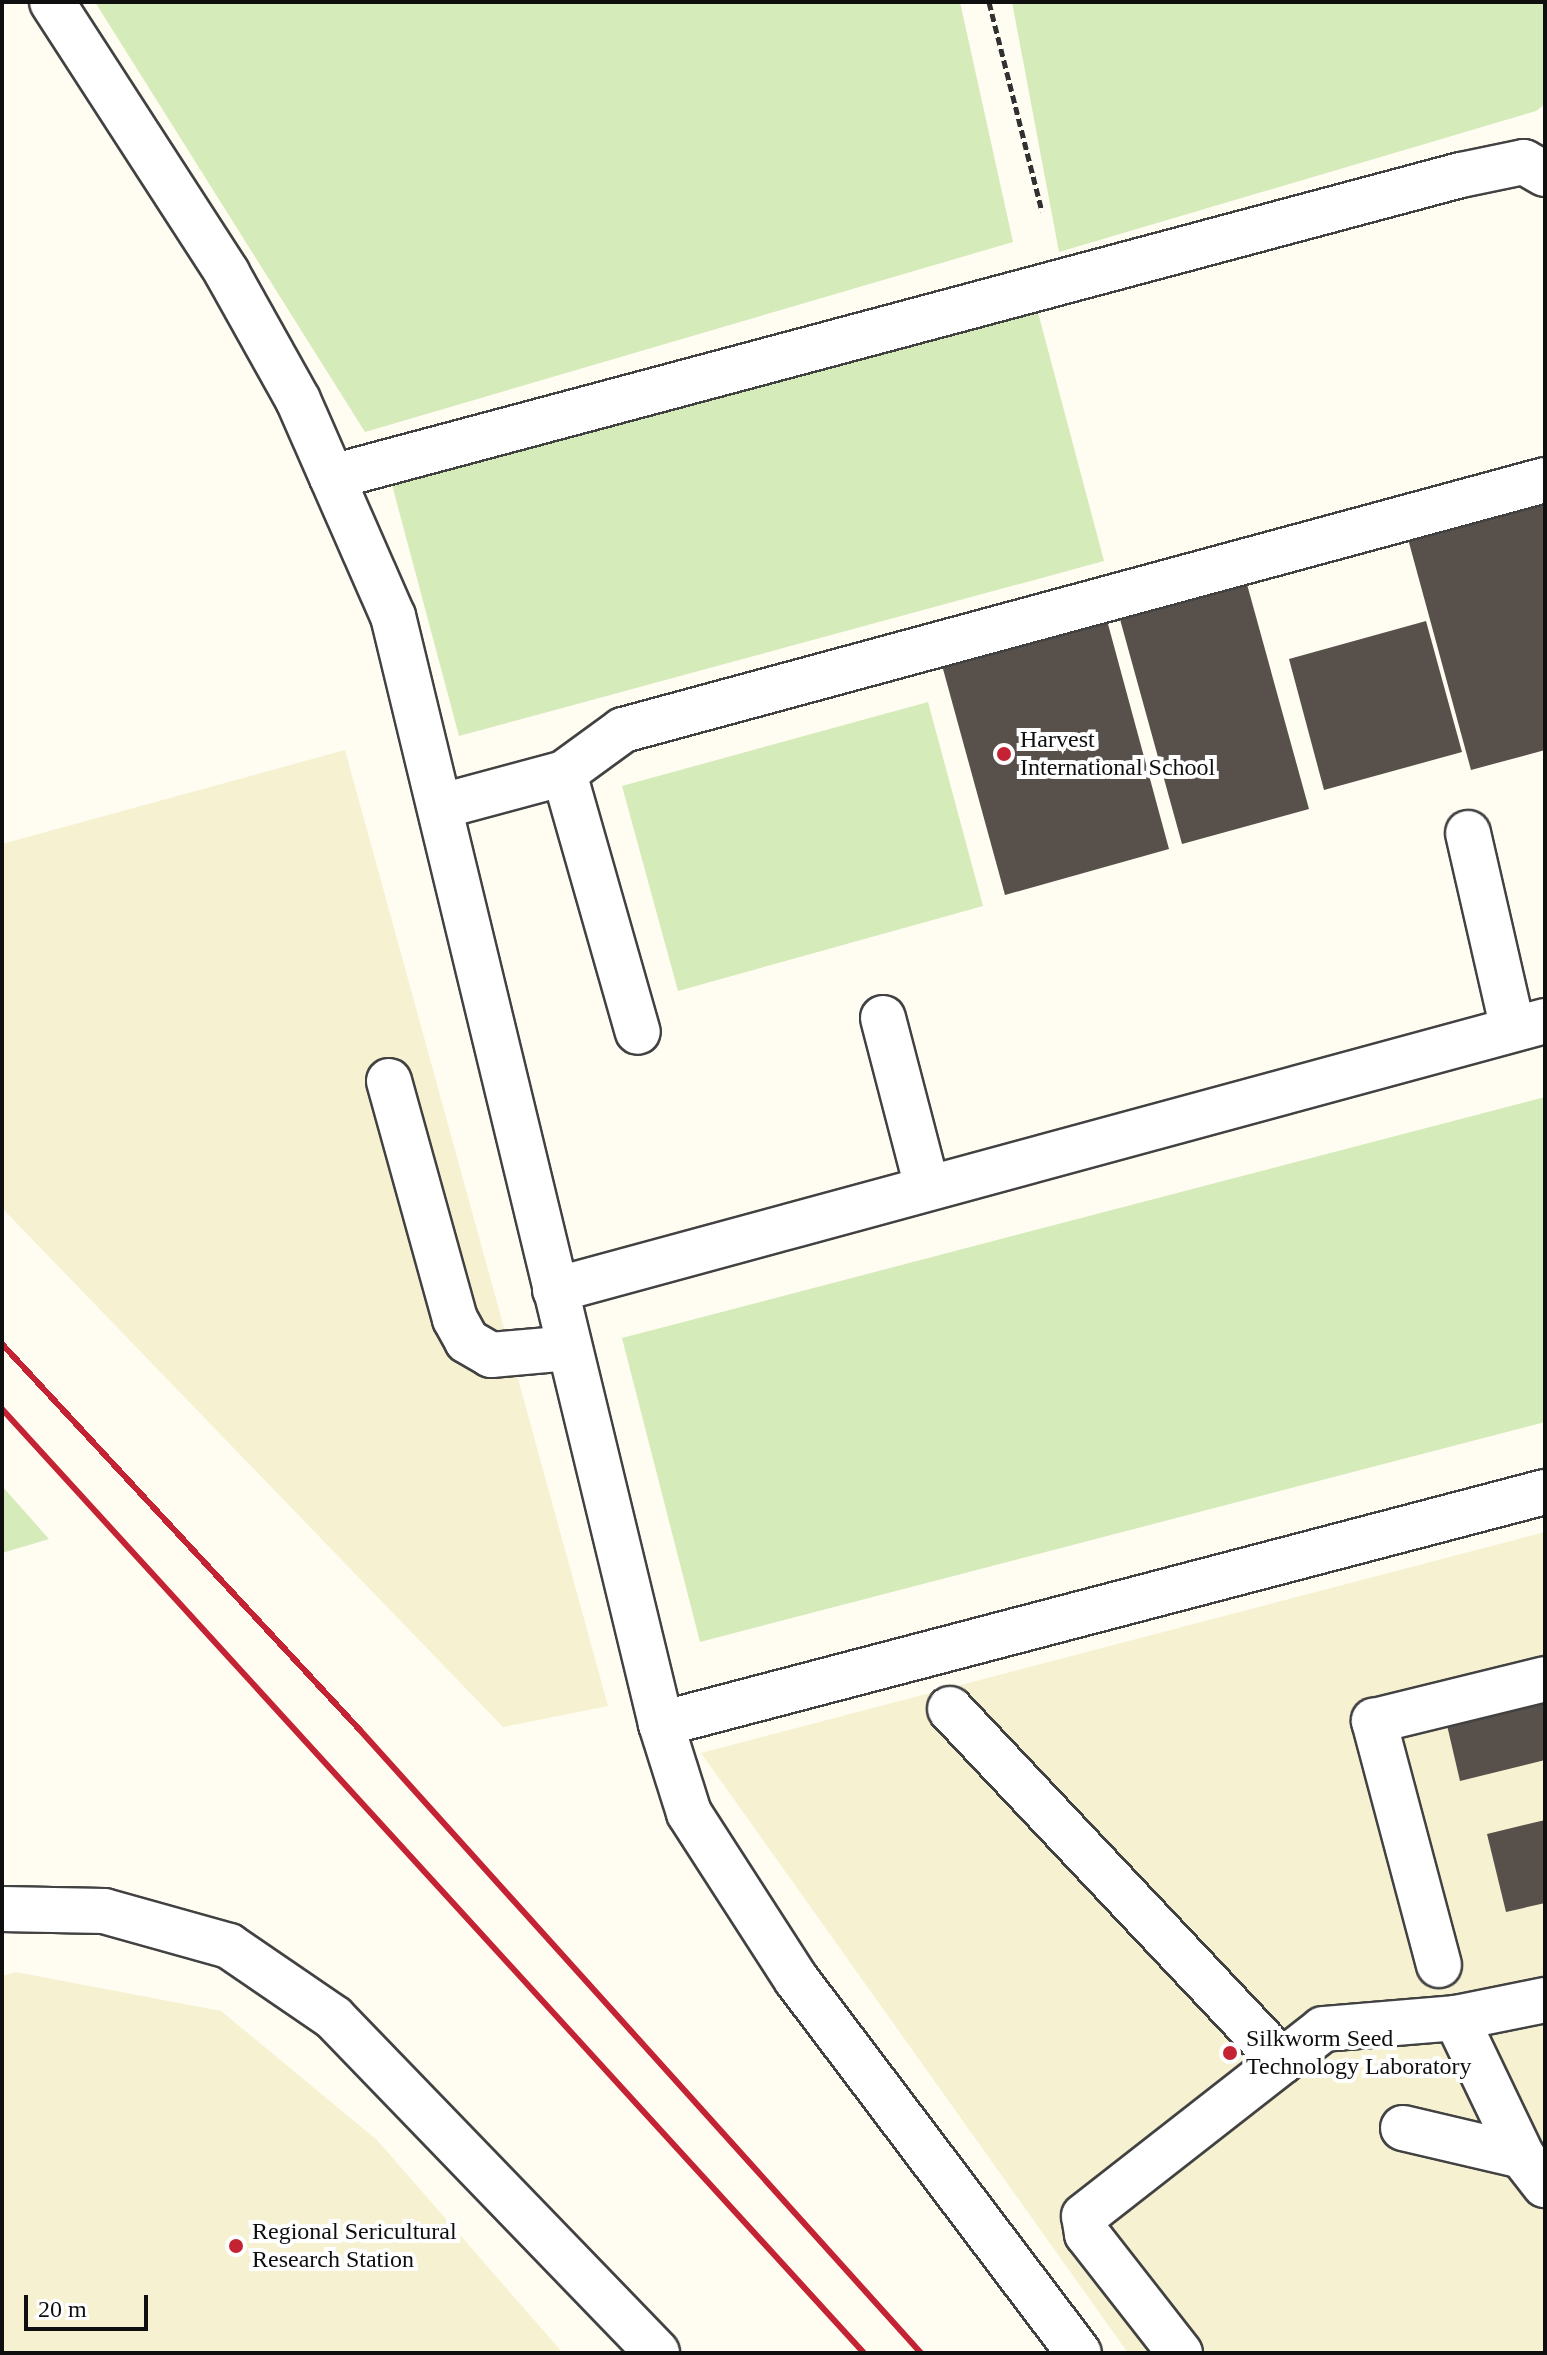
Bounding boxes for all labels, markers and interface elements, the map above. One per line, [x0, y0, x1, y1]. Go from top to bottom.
place label: Harvest International School [1020, 726, 1215, 782]
marker: Harvest International School [995, 745, 1013, 763]
place label: Silkworm Seed Technology Laboratory [1246, 2025, 1472, 2081]
marker: Silkworm Seed Technology Laboratory [1221, 2044, 1239, 2062]
place label: Regional Sericultural Research Station [252, 2218, 457, 2274]
marker: Regional Sericultural Research Station [227, 2237, 245, 2255]
scale bar [28, 2279, 152, 2329]
text: 20 m [38, 2296, 87, 2322]

